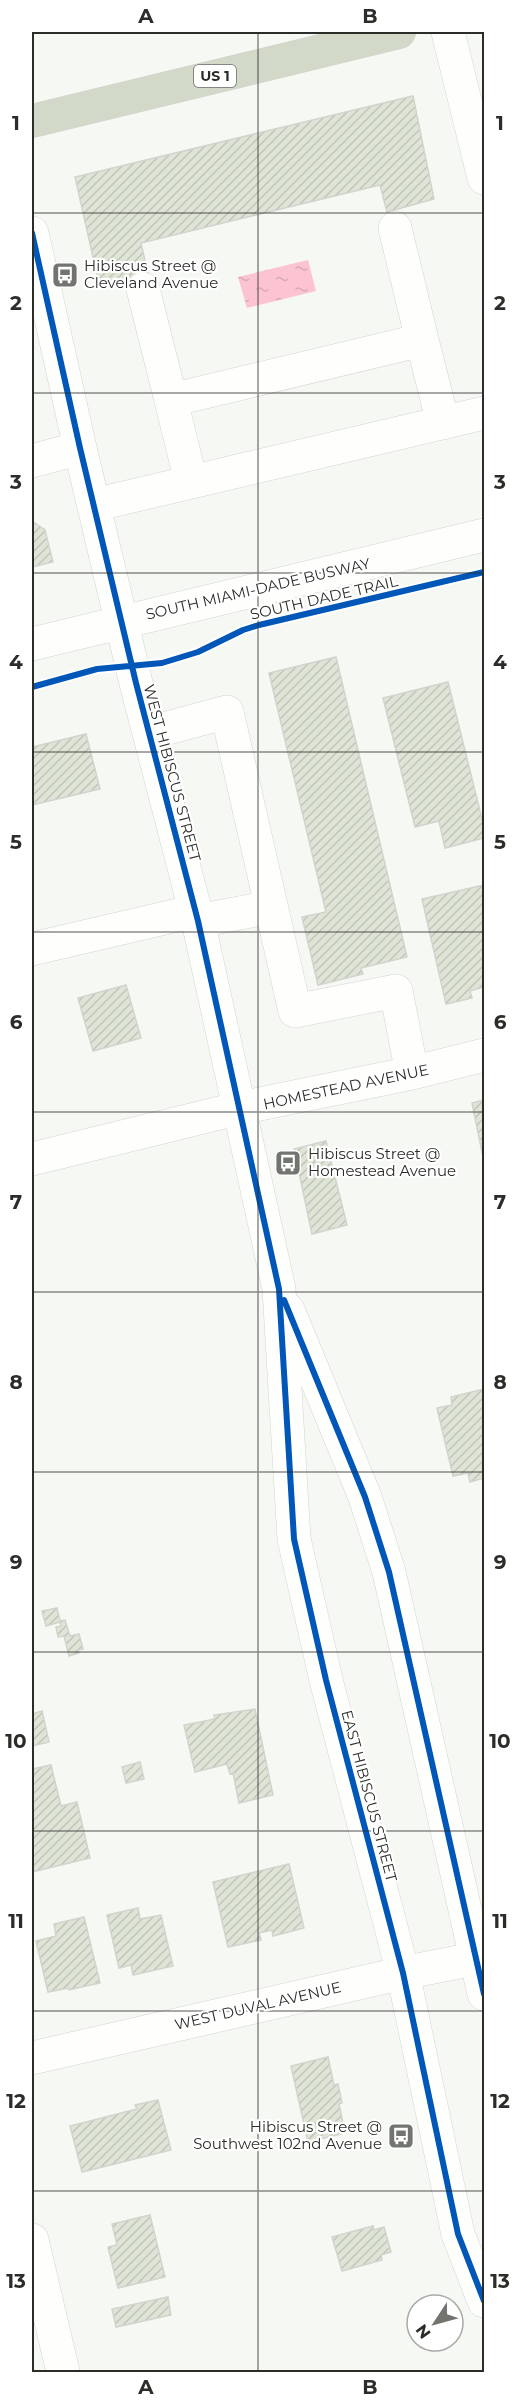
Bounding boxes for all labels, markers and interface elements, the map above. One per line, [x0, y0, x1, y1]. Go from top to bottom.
text: A [137, 4, 154, 28]
text: B [362, 4, 378, 28]
road number: US 1 [194, 65, 236, 87]
text: 1 [12, 111, 20, 135]
text: 1 [496, 111, 504, 135]
place label: Hibiscus Street @ Cleveland Avenue [84, 256, 218, 292]
bus stop icon: Hibiscus Street @ Cleveland Avenue [50, 260, 80, 290]
text: 2 [10, 291, 22, 315]
text: 2 [494, 291, 506, 315]
text: 3 [9, 470, 22, 494]
text: 3 [493, 470, 506, 494]
street label: SOUTH MIAMI-DADE BUSWAY [144, 553, 372, 624]
street label: SOUTH DADE TRAIL [248, 571, 400, 624]
text: 4 [9, 650, 23, 674]
text: 4 [493, 650, 507, 674]
street label: WEST HIBISCUS STREET [140, 682, 205, 864]
text: 5 [10, 830, 22, 854]
text: 5 [494, 830, 506, 854]
text: 6 [10, 1010, 23, 1034]
text: 6 [494, 1010, 507, 1034]
street label: HOMESTEAD AVENUE [261, 1060, 430, 1113]
place label: Hibiscus Street @ Homestead Avenue [308, 1144, 456, 1180]
bus stop icon: Hibiscus Street @ Homestead Avenue [273, 1148, 303, 1178]
text: 7 [10, 1190, 22, 1214]
text: 7 [494, 1190, 506, 1214]
text: 8 [9, 1370, 23, 1394]
text: 8 [493, 1370, 507, 1394]
text: 9 [10, 1550, 22, 1574]
text: 9 [494, 1550, 506, 1574]
street label: EAST HIBISCUS STREET [337, 1708, 402, 1884]
text: 10 [5, 1729, 27, 1753]
text: 10 [489, 1729, 511, 1753]
text: 11 [8, 1909, 24, 1933]
text: 11 [492, 1909, 508, 1933]
street label: WEST DUVAL AVENUE [173, 1977, 343, 2034]
text: 12 [6, 2089, 26, 2113]
text: 12 [490, 2089, 510, 2113]
place label: Hibiscus Street @ Southwest 102nd Avenue [193, 2117, 382, 2153]
bus stop icon: Hibiscus Street @ Southwest 102nd Avenue [386, 2121, 416, 2151]
text: 13 [6, 2269, 26, 2293]
text: 13 [490, 2269, 510, 2293]
north arrow [405, 2293, 465, 2353]
text: N [412, 2321, 435, 2342]
text: A [137, 2375, 154, 2399]
text: B [362, 2375, 378, 2399]

